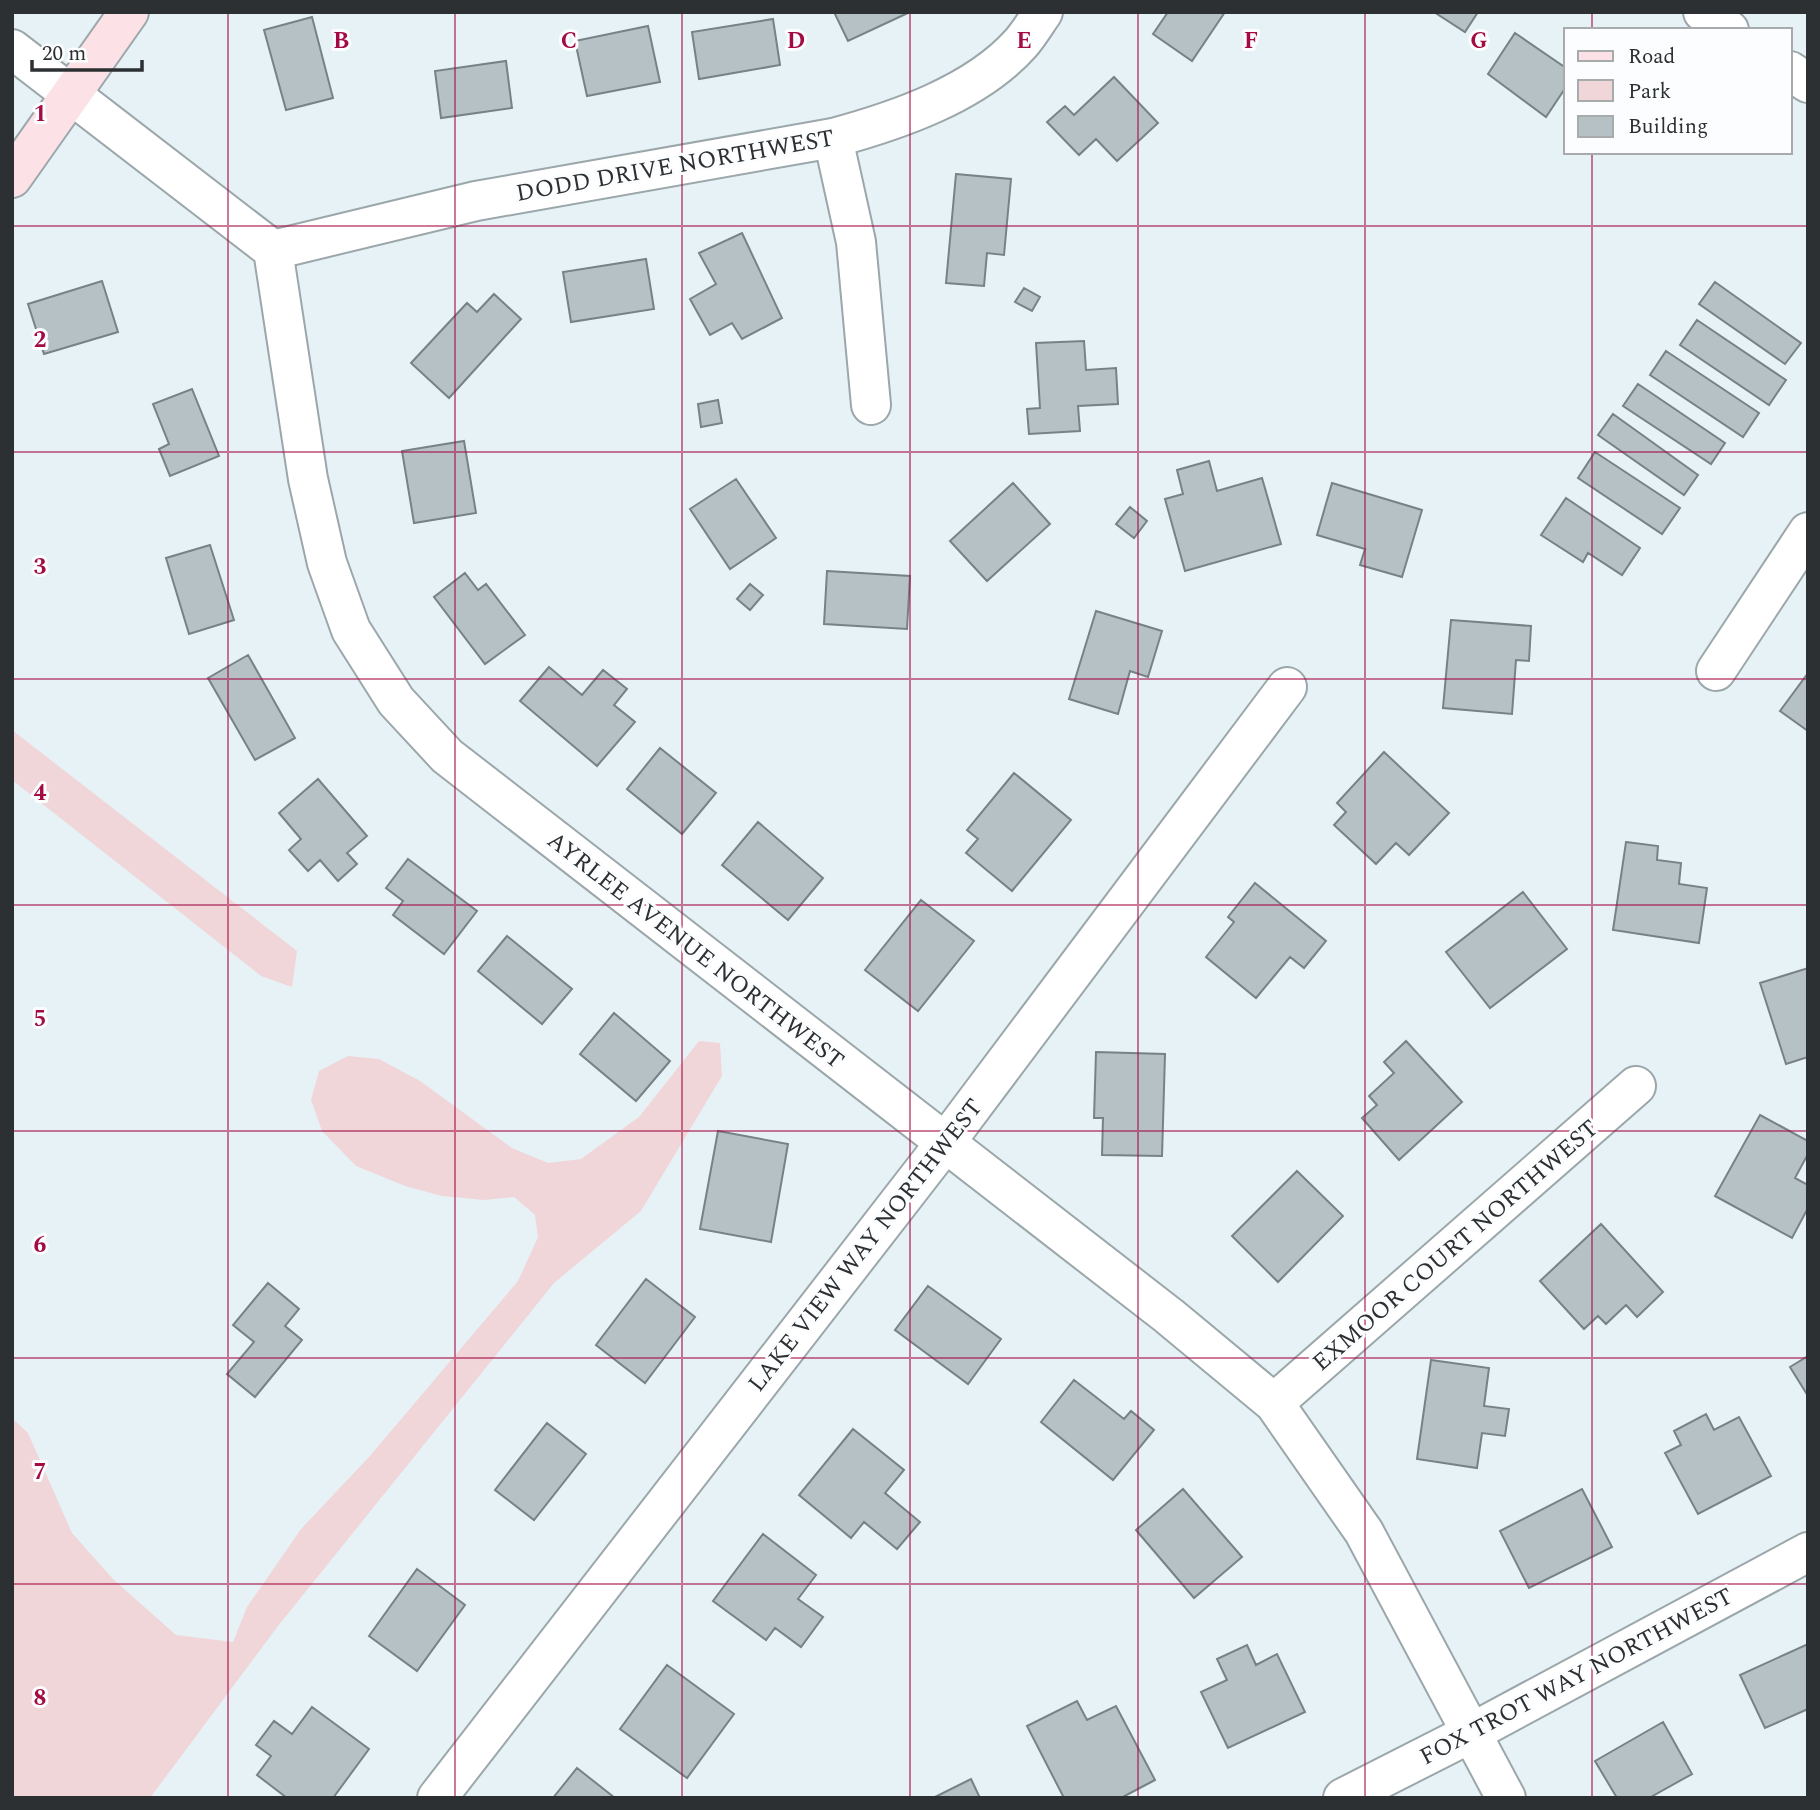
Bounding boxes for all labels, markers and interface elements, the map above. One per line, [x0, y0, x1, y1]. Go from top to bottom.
text: B [333, 24, 349, 59]
text: C [561, 24, 577, 59]
text: D [787, 24, 805, 59]
text: E [1016, 24, 1032, 59]
text: F [1244, 24, 1258, 59]
text: G [1470, 24, 1488, 59]
scale bar [32, 28, 142, 72]
legend [1564, 28, 1792, 154]
text: 20 m [42, 38, 86, 70]
text: Road [1628, 41, 1675, 73]
text: Park [1628, 76, 1672, 108]
text: 1 [34, 97, 46, 132]
text: Building [1628, 111, 1708, 143]
street label: DODD DRIVE NORTHWEST [513, 120, 837, 212]
text: 2 [34, 323, 47, 358]
text: 3 [34, 550, 47, 585]
text: 4 [34, 776, 47, 811]
street label: AYRLEE AVENUE NORTHWEST [539, 823, 852, 1078]
text: 5 [34, 1002, 46, 1037]
street label: LAKE VIEW WAY NORTHWEST [740, 1091, 992, 1400]
street label: EXMOOR COURT NORTHWEST [1305, 1111, 1607, 1380]
text: 6 [34, 1228, 47, 1263]
text: 7 [34, 1455, 46, 1490]
street label: FOX TROT WAY NORTHWEST [1413, 1579, 1740, 1775]
text: 8 [34, 1681, 46, 1716]

